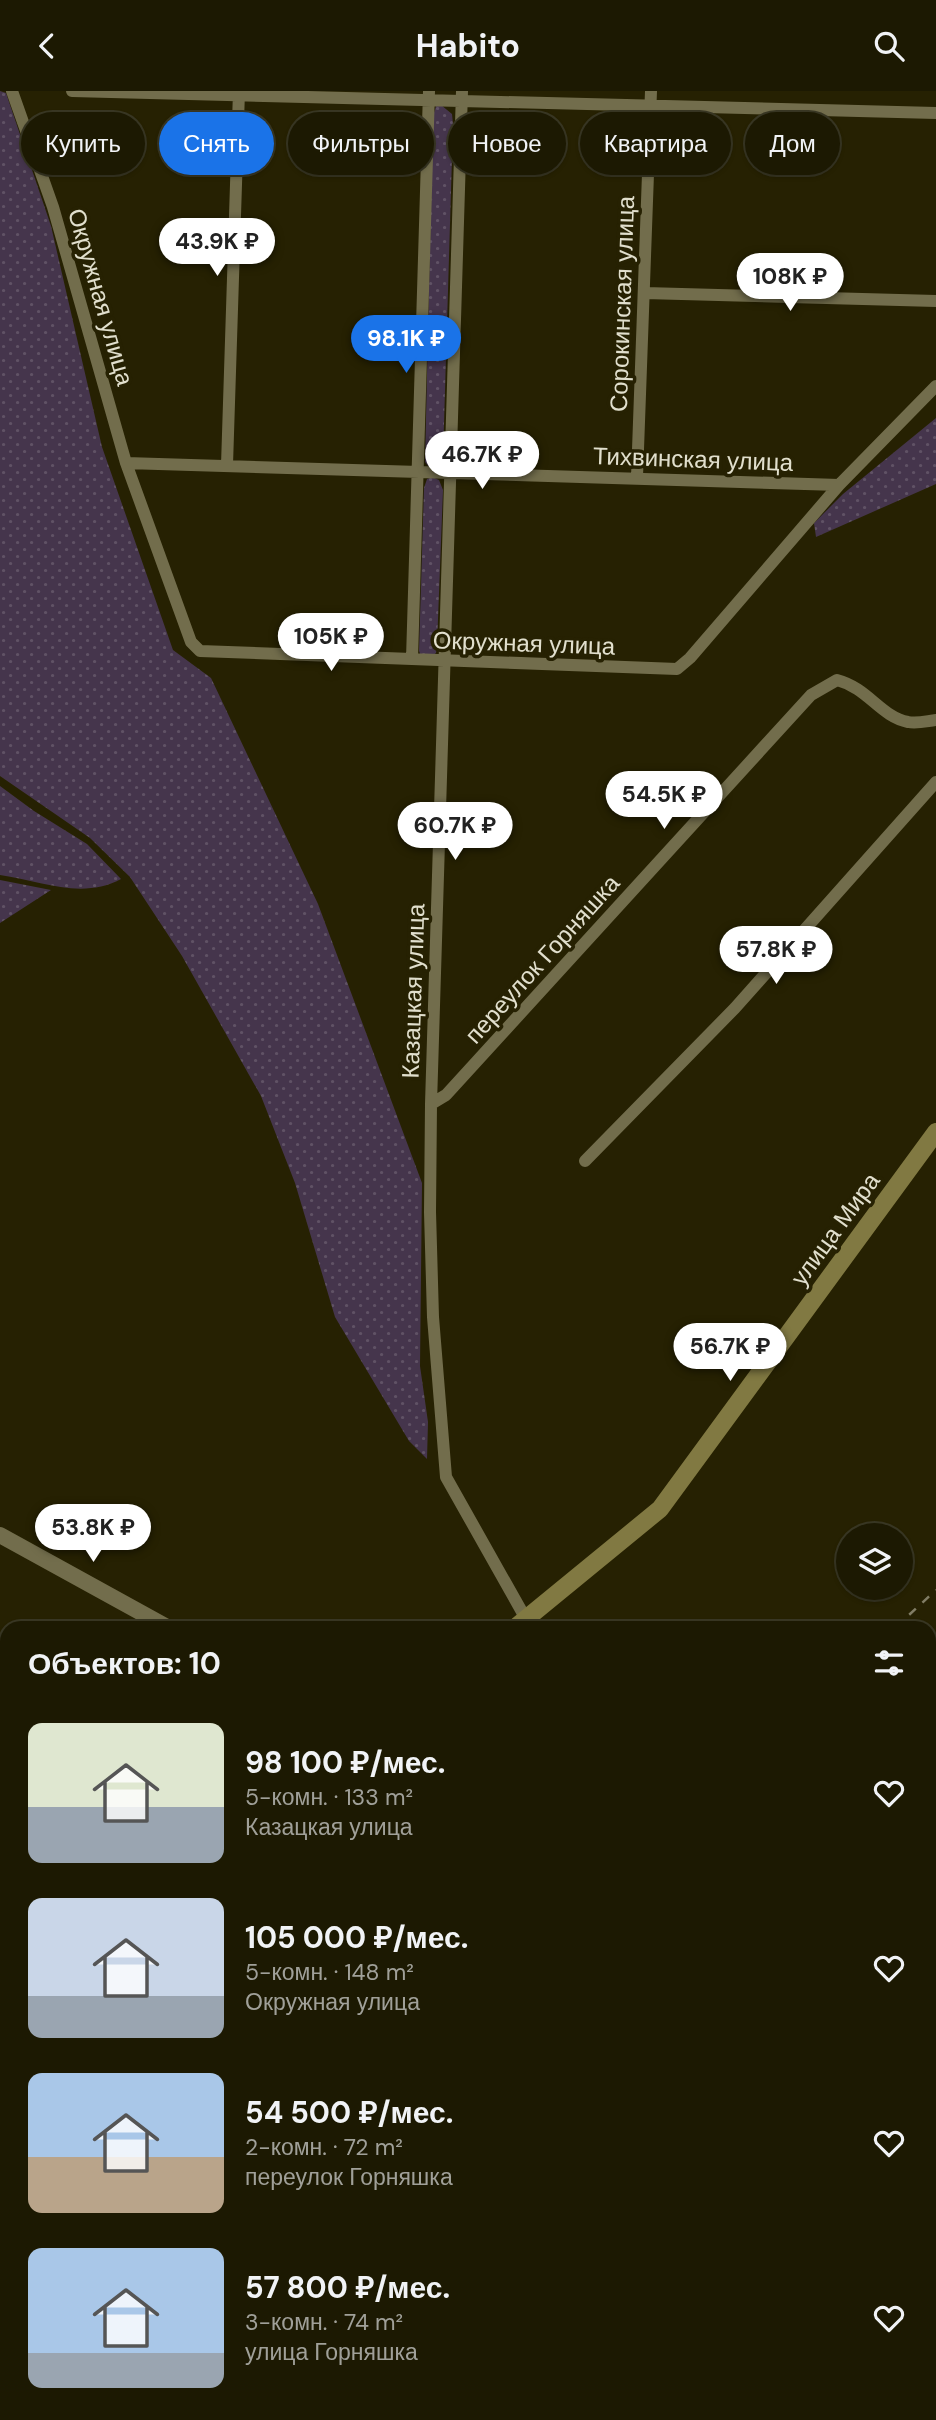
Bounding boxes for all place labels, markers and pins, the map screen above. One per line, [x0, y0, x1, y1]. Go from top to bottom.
pin: 43.9K ₽ [152, 219, 282, 278]
pin: 108K ₽ [733, 253, 847, 313]
pin: 98.1K ₽ [341, 315, 471, 375]
pin: 46.7K ₽ [417, 431, 547, 491]
pin: 105K ₽ [274, 613, 388, 673]
pin: 54.5K ₽ [599, 771, 729, 831]
pin: 60.7K ₽ [390, 803, 520, 862]
pin: 57.8K ₽ [711, 927, 841, 986]
pin: 56.7K ₽ [665, 1323, 795, 1383]
pin: 53.8K ₽ [28, 1505, 158, 1564]

